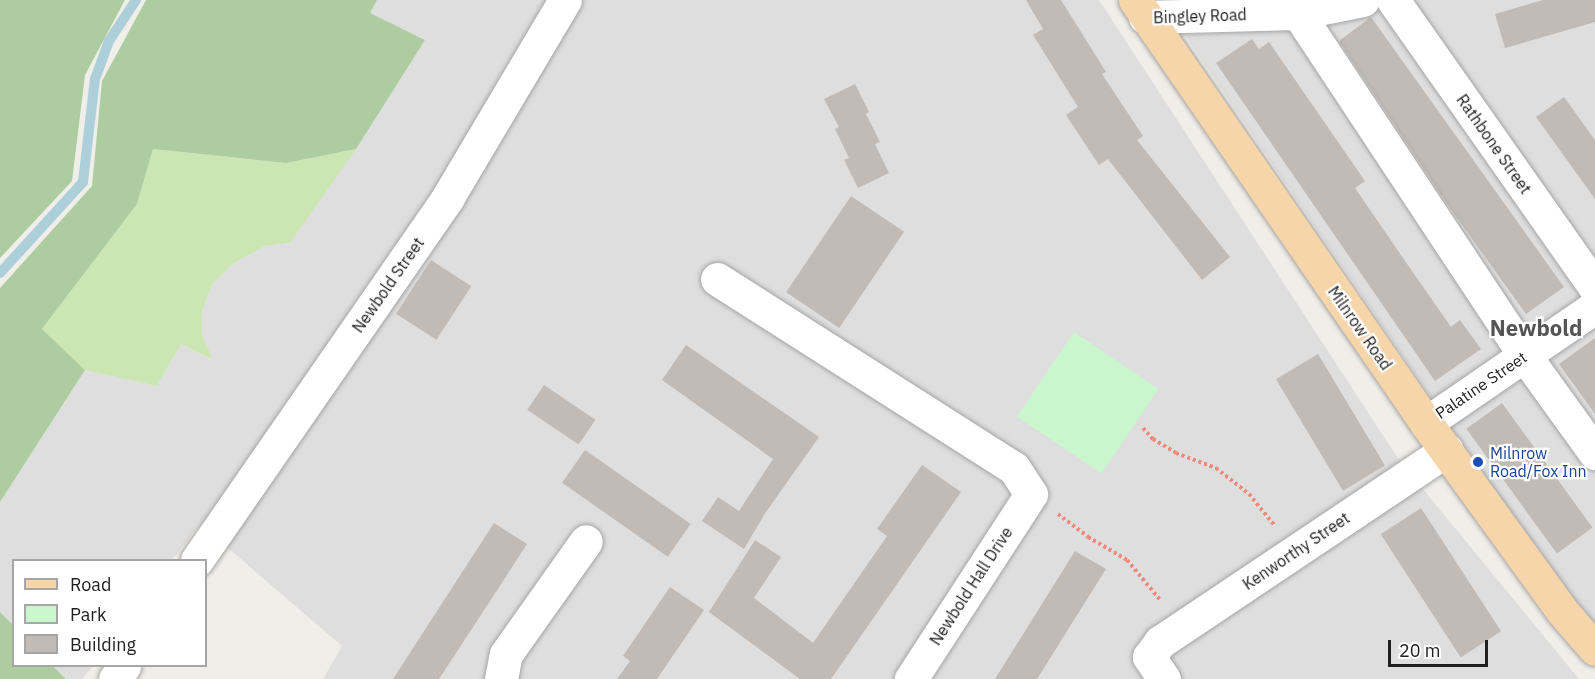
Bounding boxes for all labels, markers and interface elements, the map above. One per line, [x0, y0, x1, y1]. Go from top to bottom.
street label: Bingley Road [1153, 5, 1247, 27]
street label: Rathbone Street [1453, 91, 1535, 197]
street label: Newbold Street [348, 234, 428, 336]
street label: Milnrow Road [1324, 282, 1396, 374]
district label: Newbold [1490, 315, 1582, 341]
street label: Palatine Street [1432, 347, 1530, 423]
place label: Milnrow Road/Fox Inn [1490, 443, 1587, 481]
marker: Milnrow Road/Fox Inn [1471, 455, 1485, 469]
street label: Kenworthy Street [1239, 508, 1353, 594]
street label: Newbold Hall Drive [926, 523, 1016, 649]
legend [12, 559, 207, 667]
text: Road [70, 573, 111, 596]
text: Park [70, 603, 106, 626]
scale bar [1391, 628, 1492, 666]
text: Building [70, 633, 136, 656]
text: 20 m [1399, 639, 1441, 662]

